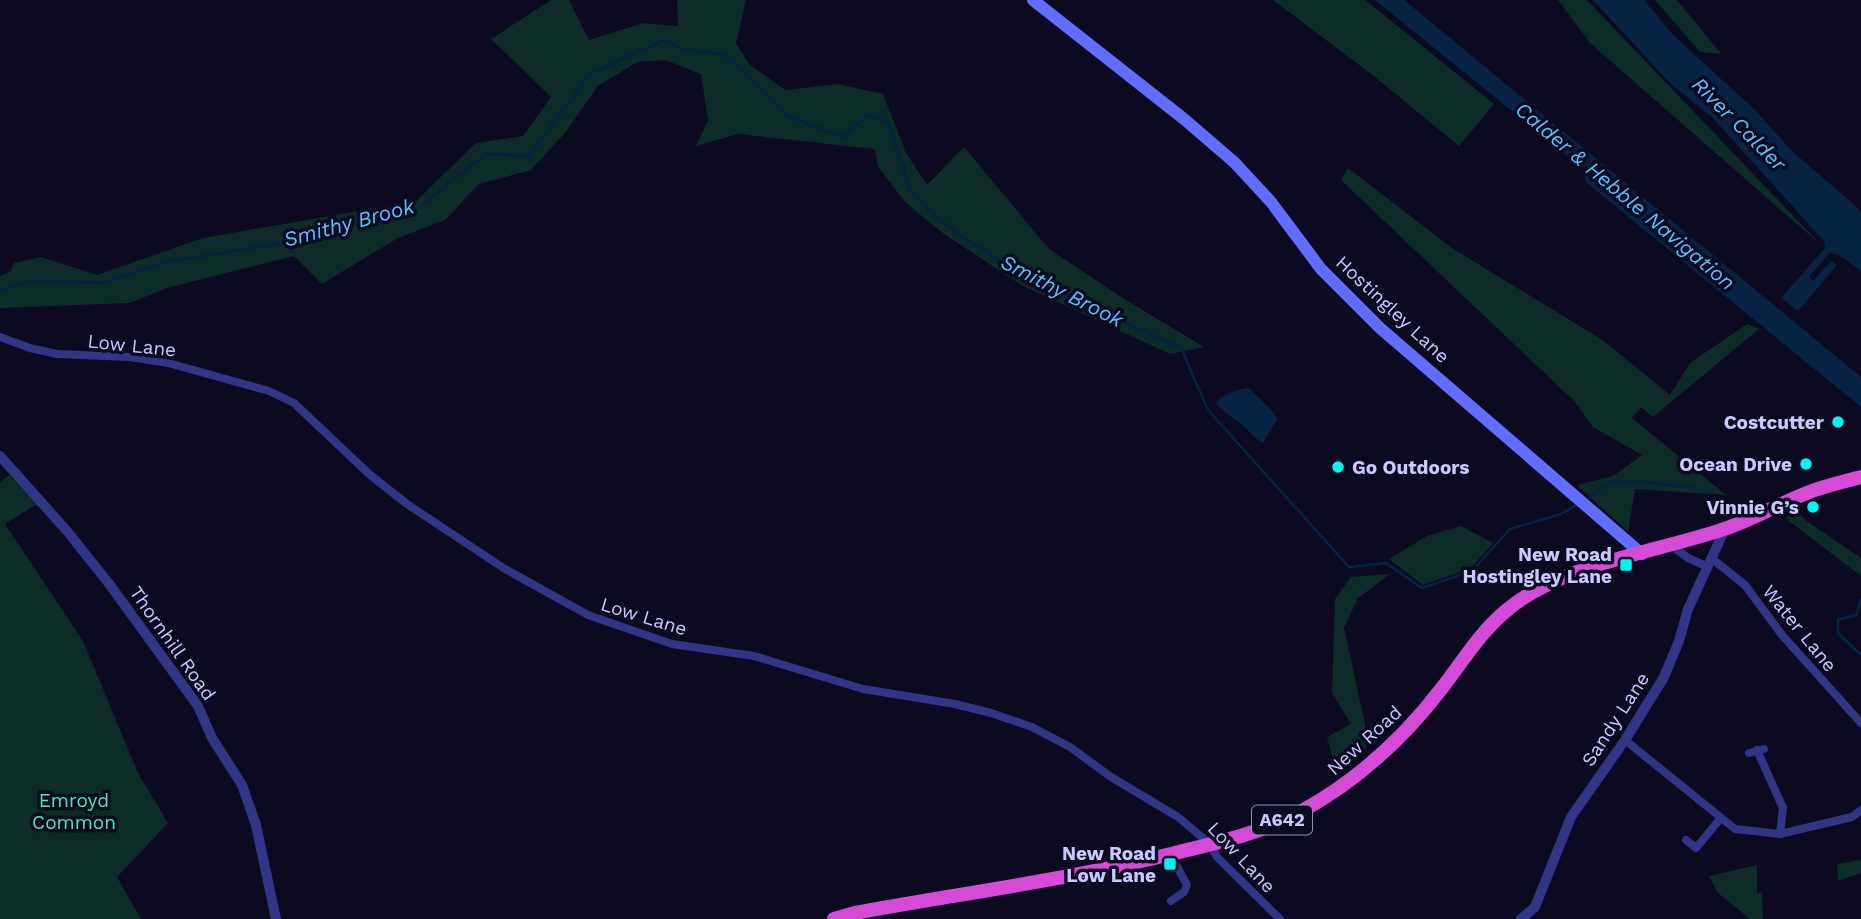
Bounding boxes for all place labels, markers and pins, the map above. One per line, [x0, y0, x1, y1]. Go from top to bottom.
place label: Costcutter [1724, 411, 1825, 434]
marker: Costcutter [1830, 414, 1846, 430]
place label: Ocean Drive [1679, 453, 1792, 476]
place label: Go Outdoors [1352, 456, 1469, 479]
marker: Ocean Drive [1798, 456, 1814, 472]
marker: Go Outdoors [1330, 459, 1346, 475]
place label: Vinnie G’s [1706, 496, 1799, 519]
marker: Vinnie G’s [1805, 499, 1821, 515]
place label: New Road Hostingley Lane [1462, 543, 1612, 588]
marker: New Road Hostingley Lane [1618, 557, 1634, 573]
place label: New Road Low Lane [1062, 842, 1156, 887]
marker: New Road Low Lane [1162, 856, 1178, 872]

